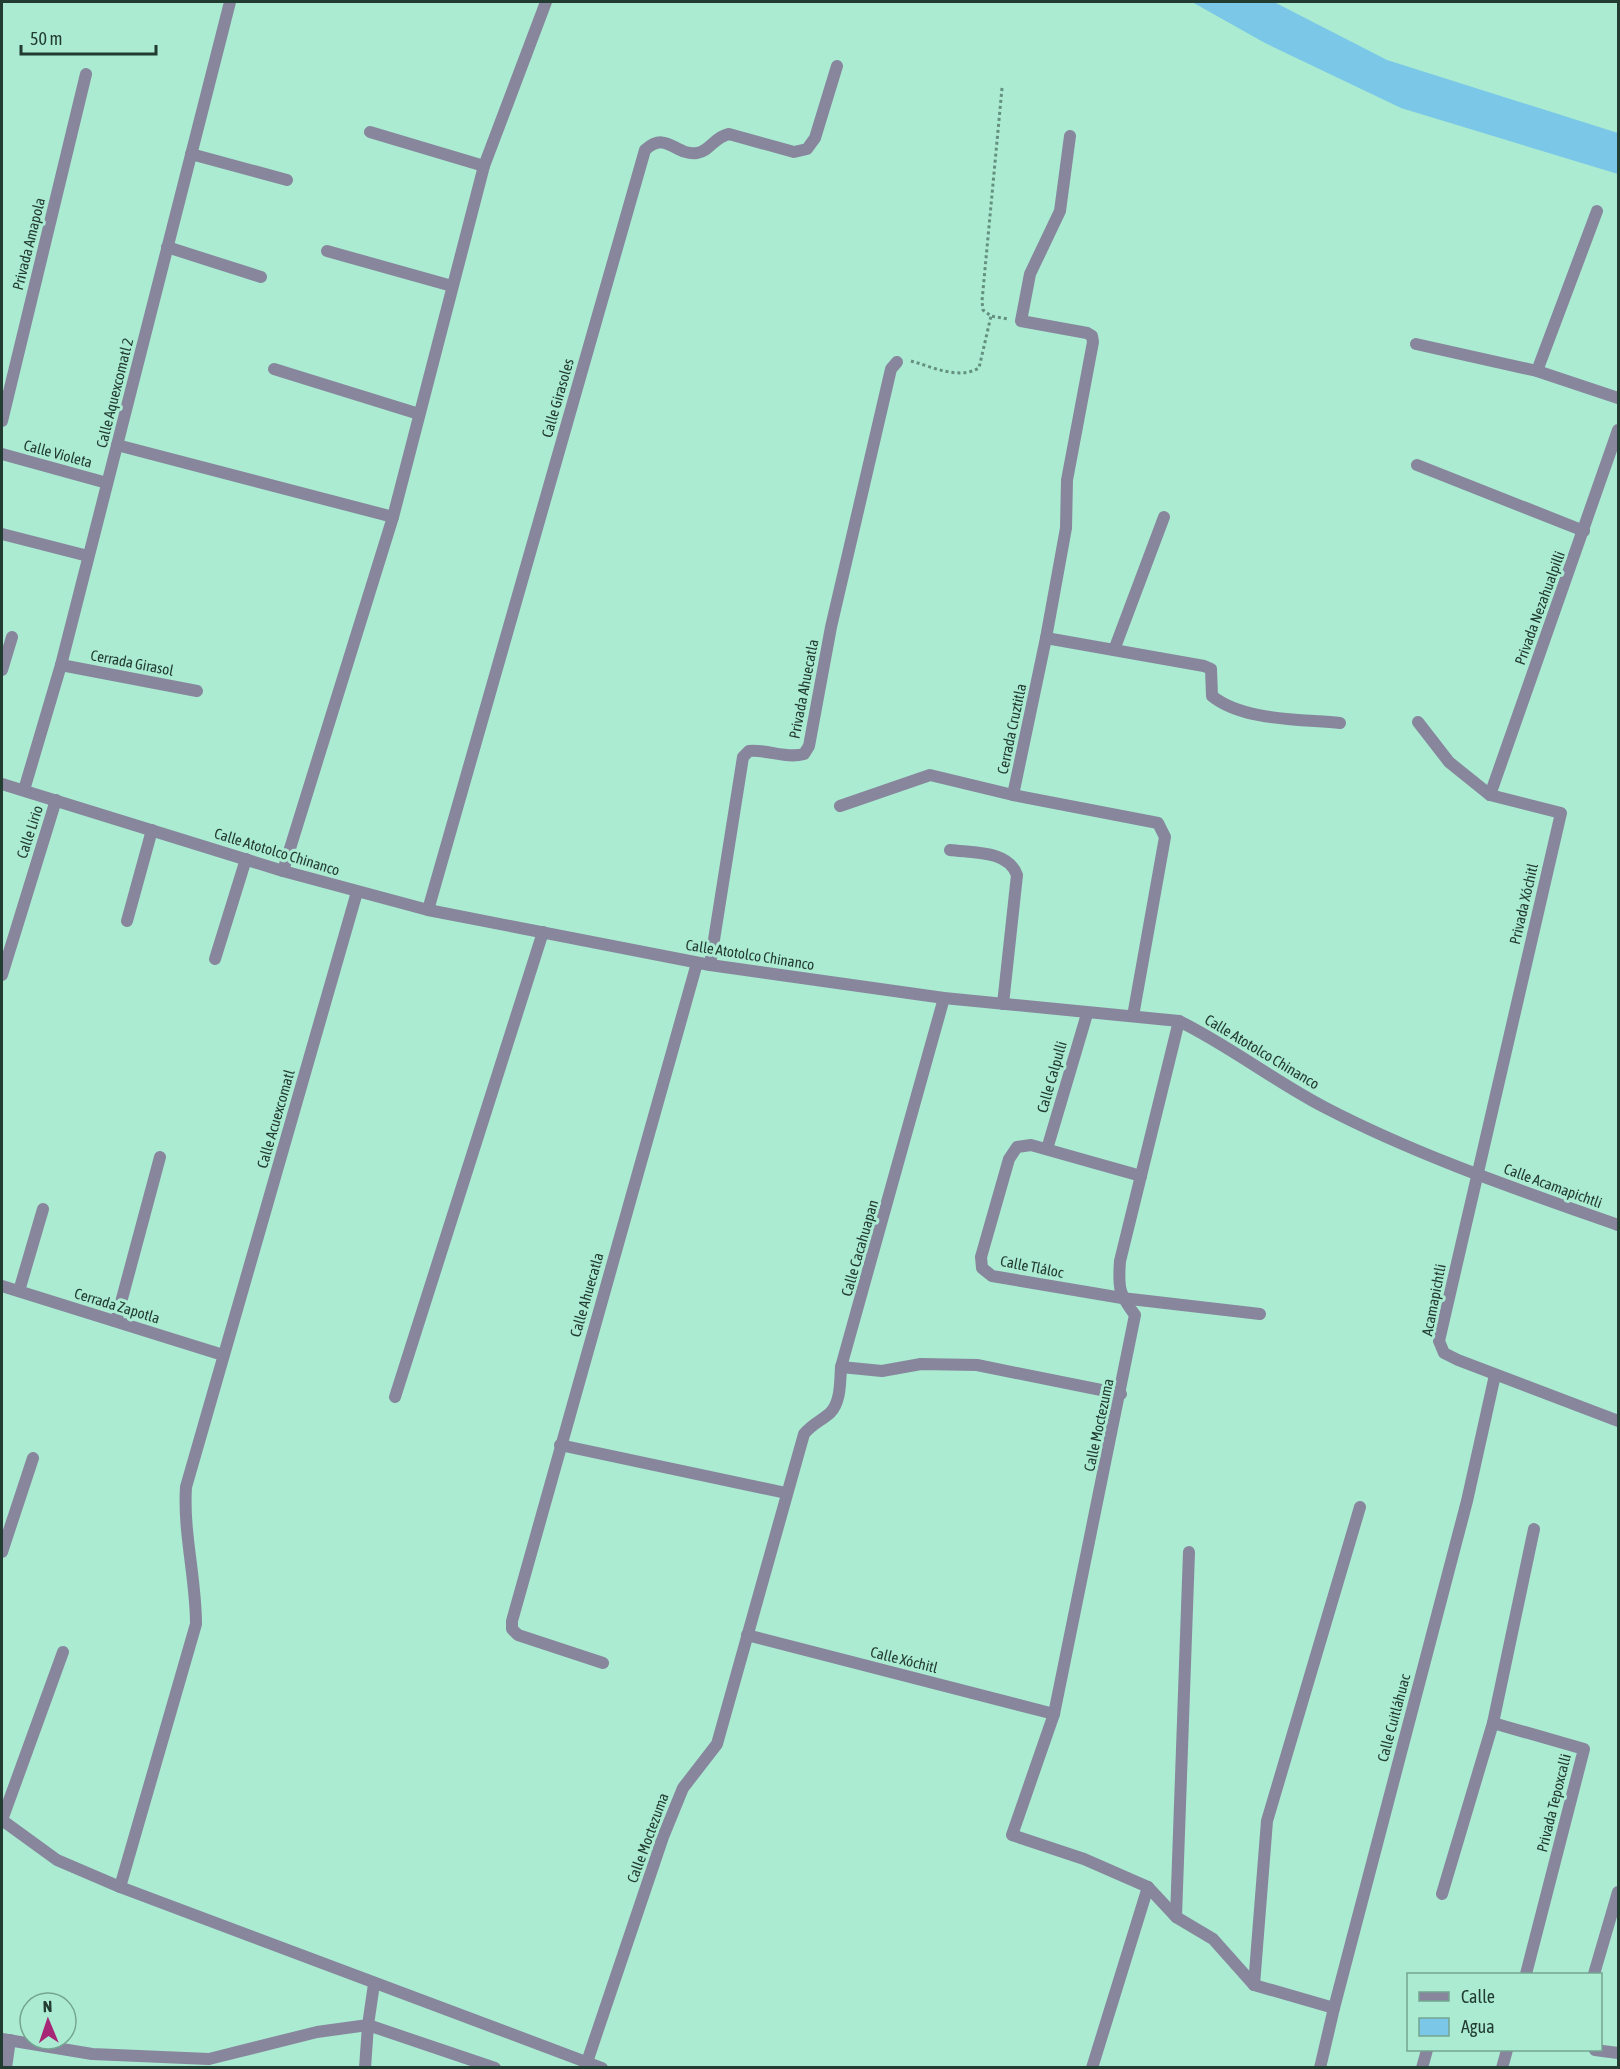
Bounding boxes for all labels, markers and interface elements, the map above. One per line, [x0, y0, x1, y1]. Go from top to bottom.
scale bar [21, 18, 156, 56]
text: 50 m [30, 28, 62, 49]
street label: Privada Amapola [9, 196, 48, 292]
street label: Calle Aquexcomatl 2 [93, 336, 136, 449]
street label: Calle Girasoles [538, 357, 577, 439]
street label: Calle Violeta [22, 436, 94, 471]
street label: Privada Nezahualpilli [1511, 549, 1568, 667]
street label: Privada Ahuecatla [786, 638, 821, 740]
street label: Cerrada Girasol [89, 646, 175, 679]
street label: Cerrada Cruztitla [994, 682, 1029, 776]
street label: Calle Lirio [13, 803, 46, 860]
street label: Calle Atotolco Chinanco [212, 824, 342, 879]
street label: Privada Xóchitl [1506, 862, 1541, 946]
street label: Calle Atotolco Chinanco [684, 936, 816, 973]
street label: Calle Atotolco Chinanco [1202, 1011, 1322, 1092]
street label: Calle Calpulli [1033, 1039, 1070, 1115]
street label: Calle Acuexcomatl [253, 1068, 298, 1170]
street label: Calle Acamapichtli [1502, 1160, 1605, 1211]
street label: Calle Cacahuapan [838, 1198, 881, 1298]
street label: Calle Ahuecatla [566, 1251, 607, 1339]
street label: Calle Tláloc [999, 1252, 1066, 1281]
street label: Acamapichtli [1418, 1263, 1449, 1337]
street label: Cerrada Zapotla [72, 1284, 162, 1327]
street label: Calle Moctezuma [1080, 1377, 1117, 1473]
street label: Calle Xóchitl [869, 1643, 939, 1676]
street label: Calle Cuitláhuac [1374, 1672, 1414, 1764]
street label: Privada Tepoxcalli [1533, 1752, 1574, 1854]
street label: Calle Moctezuma [623, 1791, 672, 1885]
legend [1407, 1973, 1602, 2051]
text: Calle [1461, 1986, 1495, 2007]
north arrow [18, 1991, 78, 2051]
text: N [42, 1997, 53, 2015]
text: Agua [1461, 2016, 1495, 2037]

